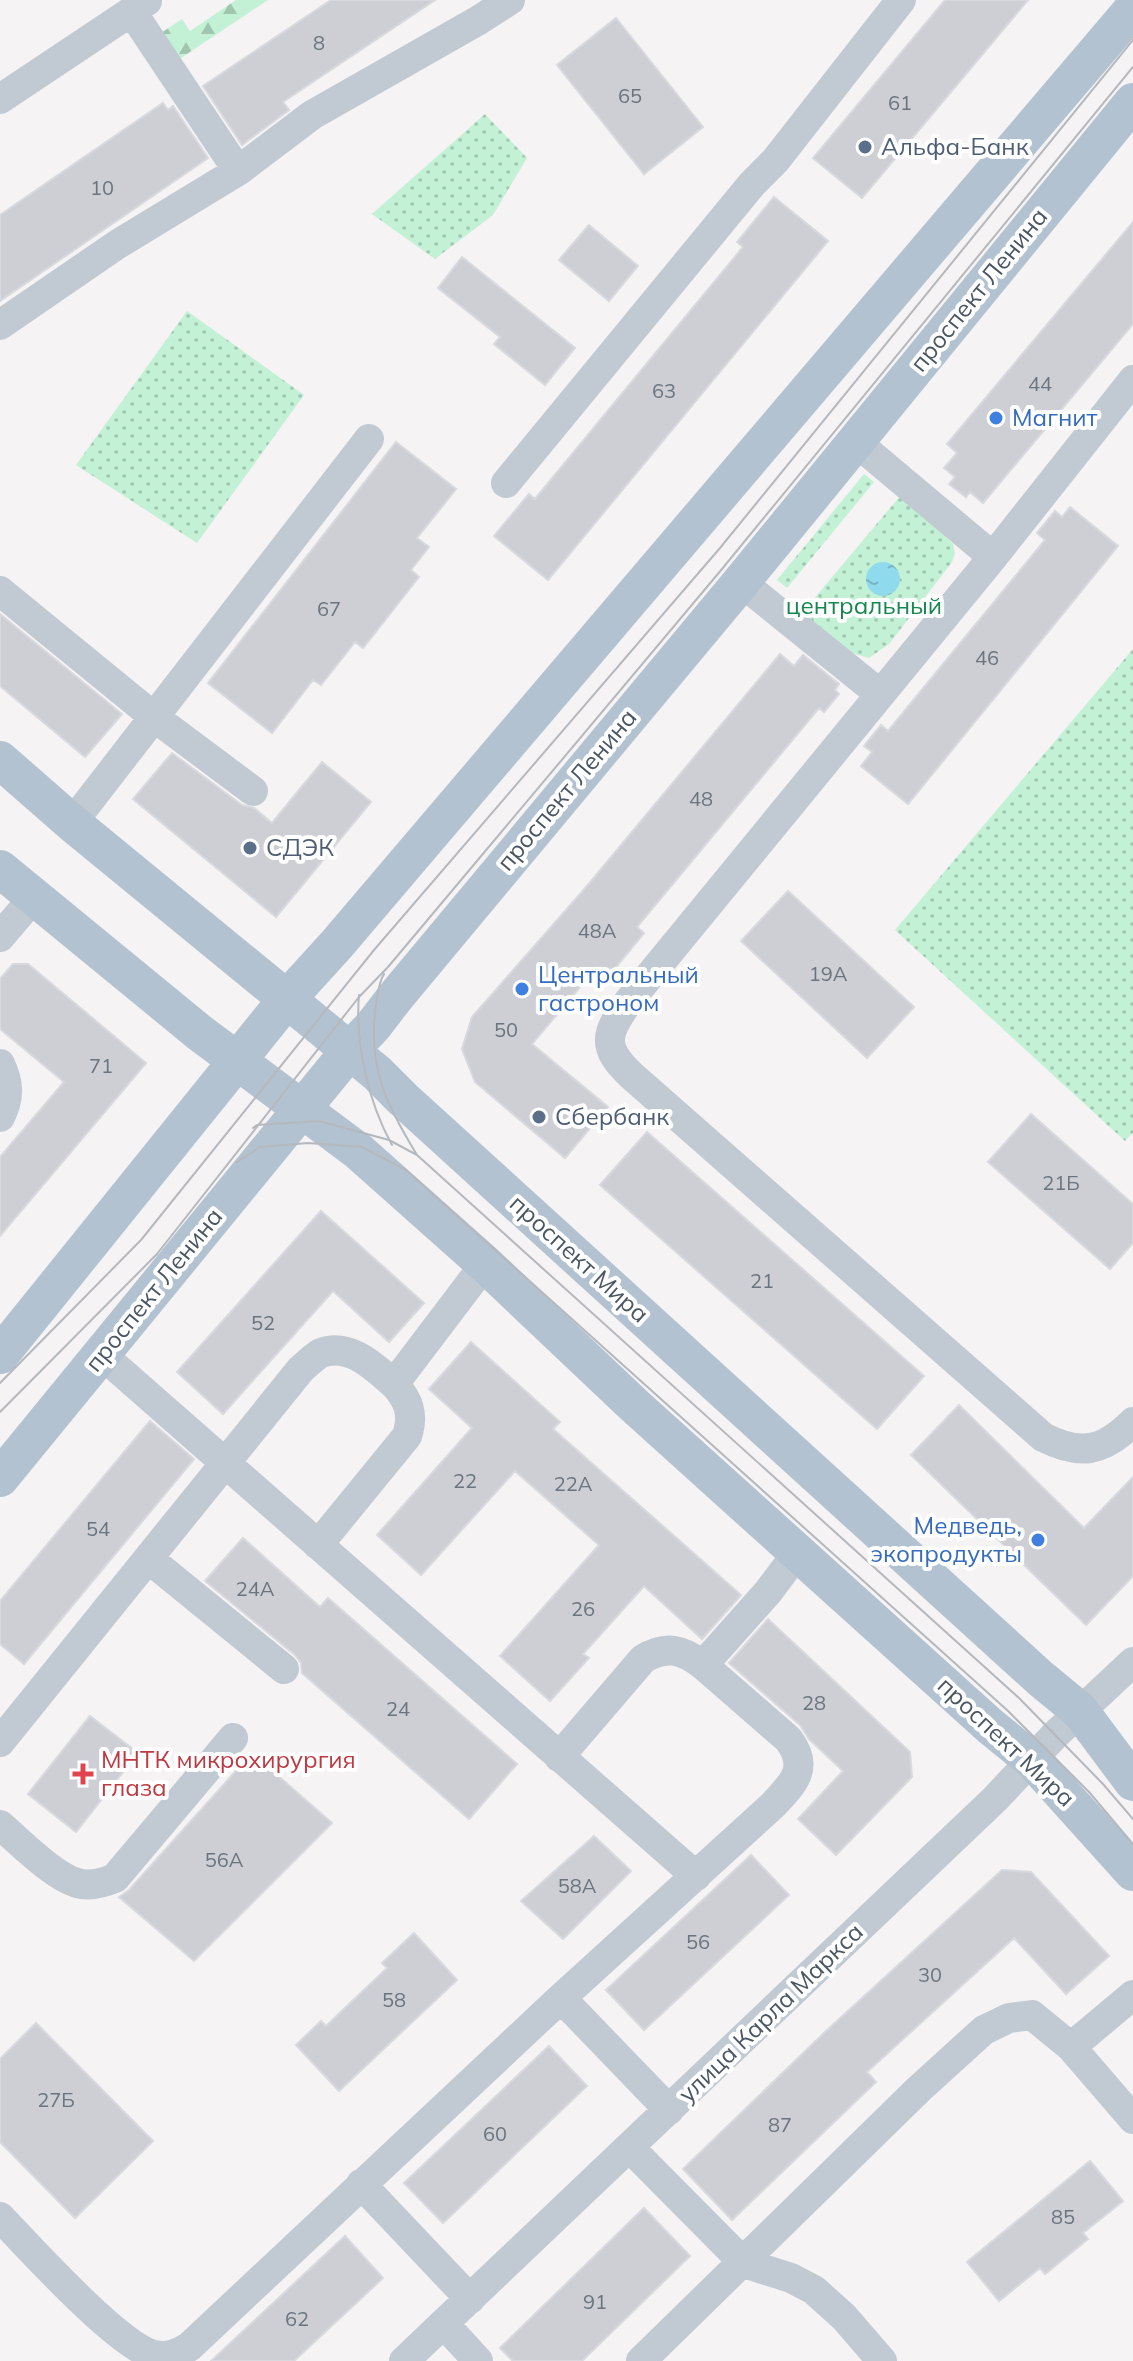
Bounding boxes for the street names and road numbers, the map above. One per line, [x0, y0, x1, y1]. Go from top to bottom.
street label: проспект Ленина [903, 201, 1053, 377]
street label: проспект Ленина [490, 702, 643, 876]
street label: проспект Мира [504, 1188, 655, 1329]
street label: проспект Ленина [78, 1201, 228, 1377]
street label: проспект Мира [932, 1670, 1082, 1813]
street label: улица Карла Маркса [672, 1916, 869, 2108]

